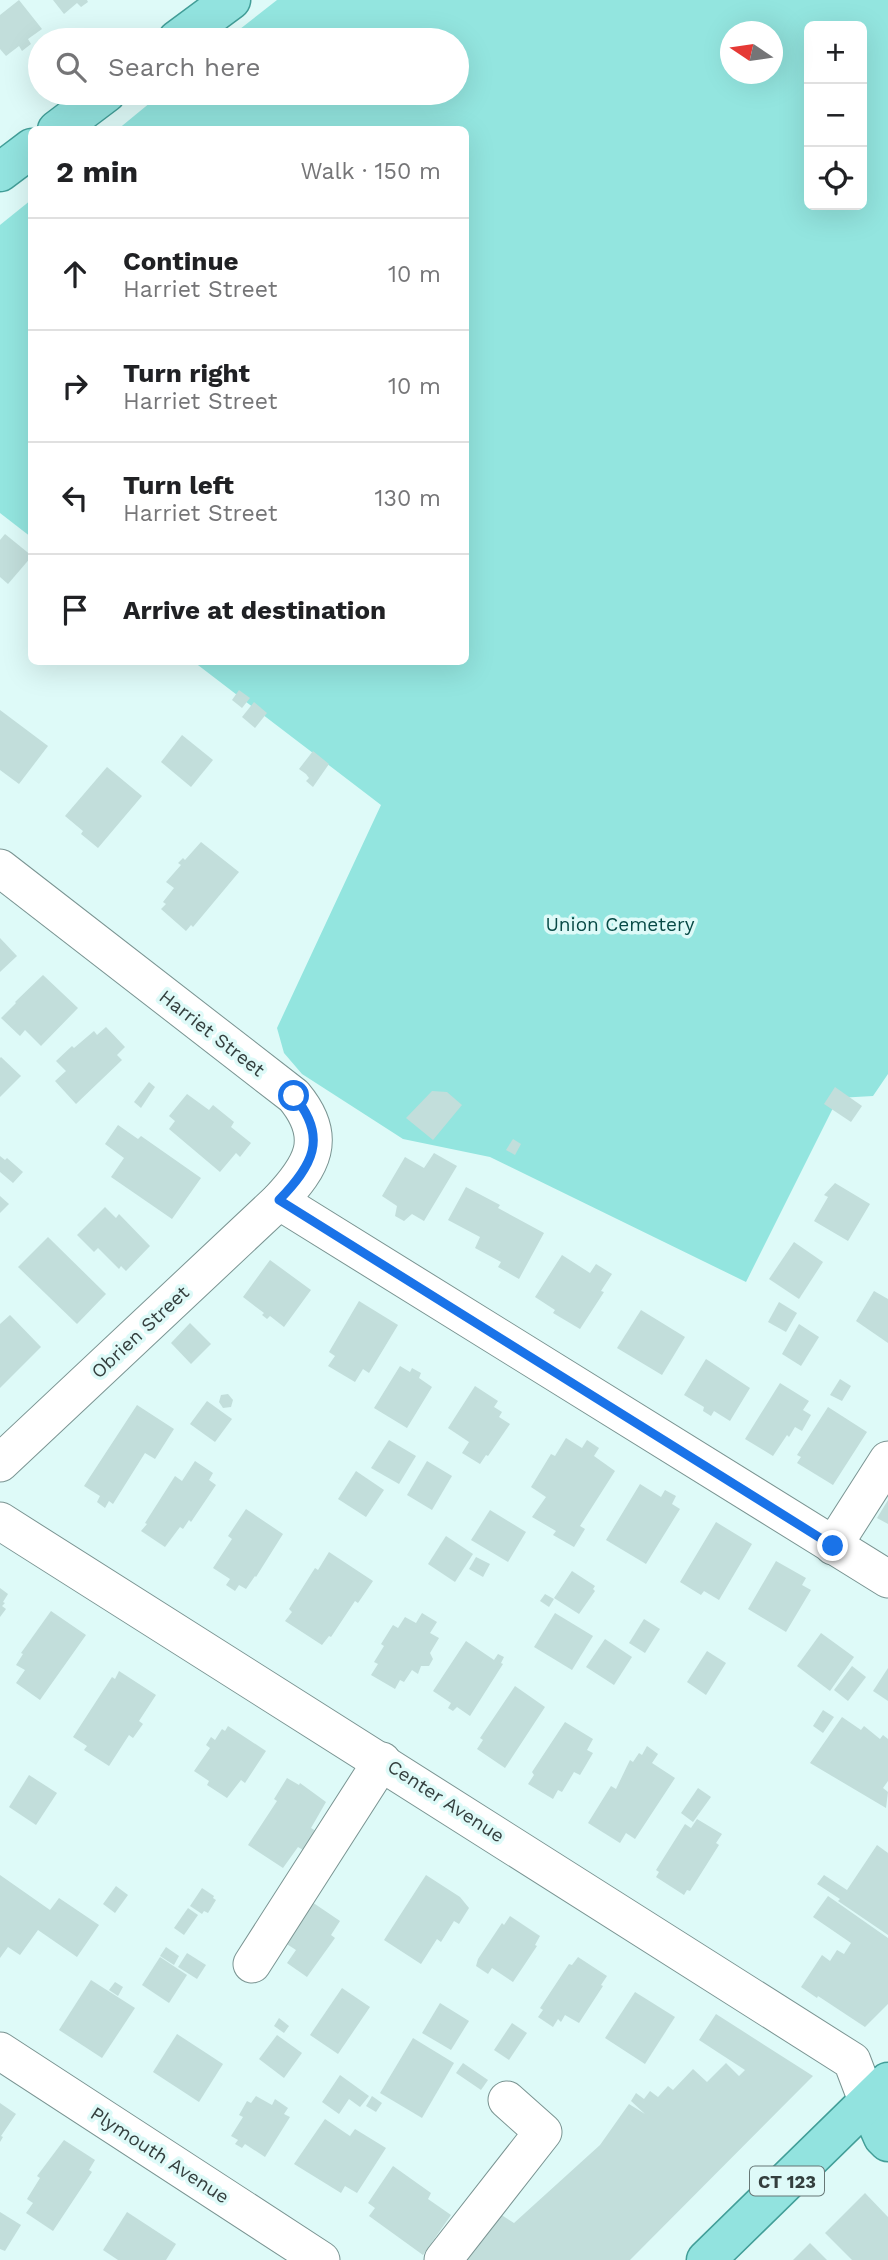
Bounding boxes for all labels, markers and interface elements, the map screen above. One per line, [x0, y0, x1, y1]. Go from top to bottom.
north arrow [720, 21, 783, 84]
map controls [804, 21, 867, 210]
button: + [804, 21, 867, 84]
search box [28, 28, 469, 105]
icon: search [52, 48, 90, 86]
text: Search here [108, 52, 260, 82]
button: − [804, 84, 867, 147]
button: locate [804, 147, 867, 210]
text: 2 min [56, 154, 138, 189]
text: Walk · 150 m [300, 158, 441, 185]
text: Continue [123, 246, 239, 276]
icon: ahead [56, 255, 94, 293]
text: 10 m [388, 261, 441, 288]
text: Harriet Street [123, 276, 277, 303]
text: Turn right [123, 358, 250, 388]
icon: right [56, 367, 94, 405]
text: 10 m [388, 373, 441, 400]
text: Harriet Street [123, 388, 277, 415]
text: Turn left [123, 470, 234, 500]
icon: left [56, 479, 94, 517]
text: 130 m [375, 485, 441, 512]
text: Harriet Street [123, 500, 277, 527]
icon: arrive [56, 591, 94, 629]
text: Arrive at destination [123, 595, 386, 625]
park label: Union Cemetery [545, 913, 695, 936]
street label: Harriet Street [155, 985, 269, 1081]
route start [278, 1080, 309, 1111]
street label: Obrien Street [86, 1281, 194, 1383]
route end [817, 1530, 848, 1561]
street label: Center Avenue [383, 1755, 509, 1847]
street label: Plymouth Avenue [86, 2102, 234, 2208]
road number: CT 123 [750, 2166, 824, 2196]

